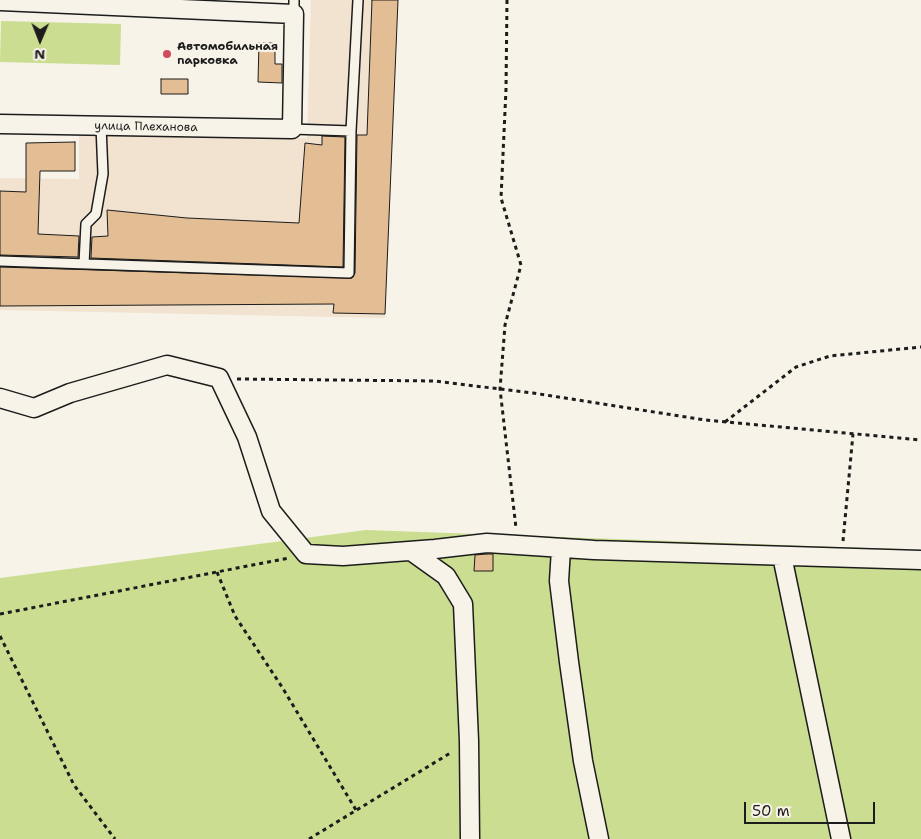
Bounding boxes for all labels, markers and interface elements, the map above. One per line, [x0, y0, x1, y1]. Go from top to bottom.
north arrow [15, 15, 65, 65]
place label: Автомобильная парковка [177, 40, 278, 68]
text: N [34, 46, 45, 64]
marker: Автомобильная парковка [161, 48, 173, 60]
street label: улица Плеханова [94, 119, 198, 135]
scale bar [746, 792, 877, 824]
text: 50 m [752, 801, 790, 821]

